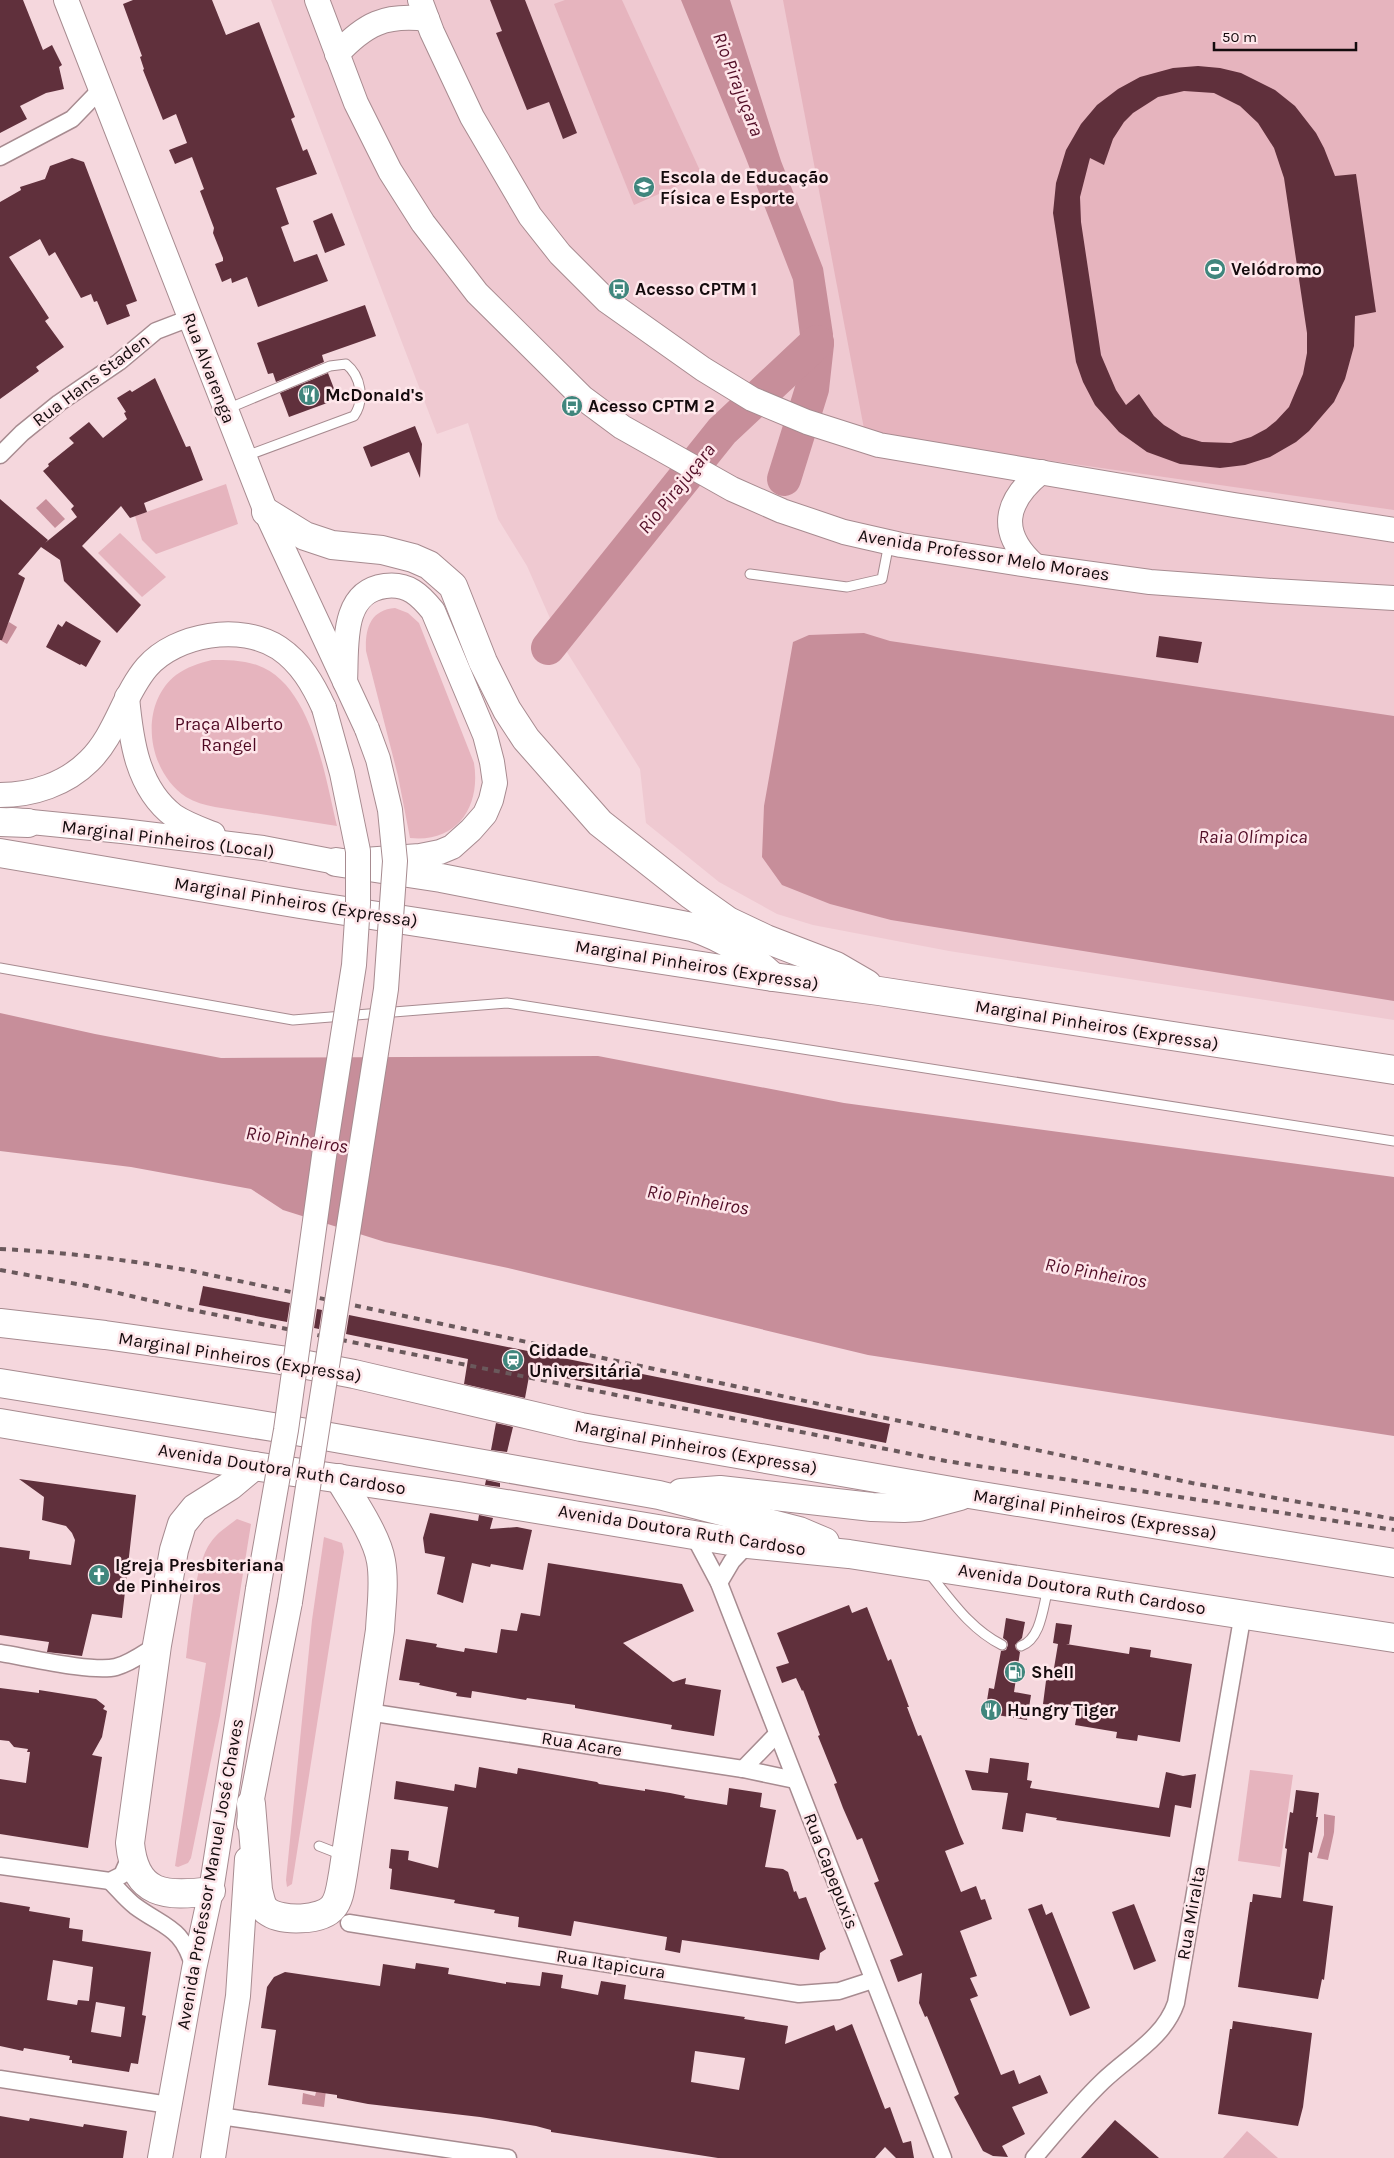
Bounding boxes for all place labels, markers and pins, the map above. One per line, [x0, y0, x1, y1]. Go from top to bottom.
place label: Escola de Educação Física e Esporte [660, 166, 829, 209]
school or university icon: Escola de Educação Física e Esporte [632, 175, 656, 199]
sports icon: Velódromo [1203, 257, 1227, 281]
place label: Velódromo [1231, 258, 1322, 280]
bus stop icon: Acesso CPTM 1 [607, 277, 631, 301]
place label: Acesso CPTM 1 [635, 278, 757, 300]
restaurant icon: McDonald's [297, 383, 321, 407]
place label: McDonald's [325, 384, 424, 406]
bus stop icon: Acesso CPTM 2 [560, 394, 584, 418]
place label: Acesso CPTM 2 [588, 395, 715, 417]
place label: Cidade Universitária [529, 1339, 641, 1382]
station icon: Cidade Universitária [501, 1348, 525, 1372]
place label: Igreja Presbiteriana de Pinheiros [115, 1554, 284, 1597]
church icon: Igreja Presbiteriana de Pinheiros [87, 1563, 111, 1587]
fuel station icon: Shell [1003, 1660, 1027, 1684]
place label: Shell [1031, 1661, 1074, 1683]
restaurant icon: Hungry Tiger [979, 1698, 1003, 1722]
place label: Hungry Tiger [1007, 1699, 1116, 1721]

